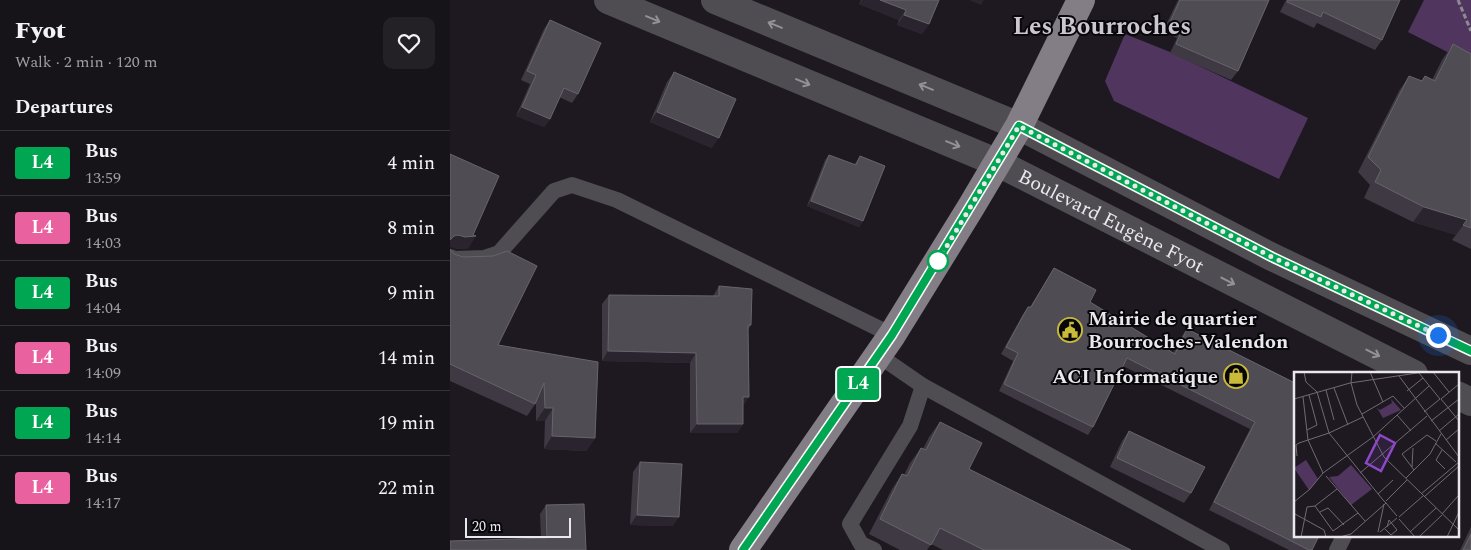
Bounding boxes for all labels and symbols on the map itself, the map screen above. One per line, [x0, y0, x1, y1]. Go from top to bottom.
district label: Les Bourroches [1013, 8, 1191, 46]
one-way arrow [645, 15, 660, 24]
one-way arrow [768, 20, 783, 29]
one-way arrow [795, 78, 810, 87]
one-way arrow [919, 82, 934, 91]
one-way arrow [945, 140, 960, 150]
street label: Boulevard Eugène Fyot [1013, 162, 1209, 281]
unlabelled marker [927, 250, 949, 272]
one-way arrow [1220, 277, 1235, 286]
place label: Mairie de quartier Bourroches-Valendon [1088, 304, 1288, 357]
public building icon: Mairie de quartier Bourroches-Valendon [1057, 317, 1083, 343]
your location [1426, 323, 1451, 348]
one-way arrow [1365, 349, 1380, 358]
place label: ACI Informatique [1052, 362, 1218, 392]
shop icon: ACI Informatique [1223, 363, 1249, 389]
line badge: L4 [836, 368, 880, 400]
inset map [1294, 372, 1458, 538]
scale bar [465, 515, 571, 538]

